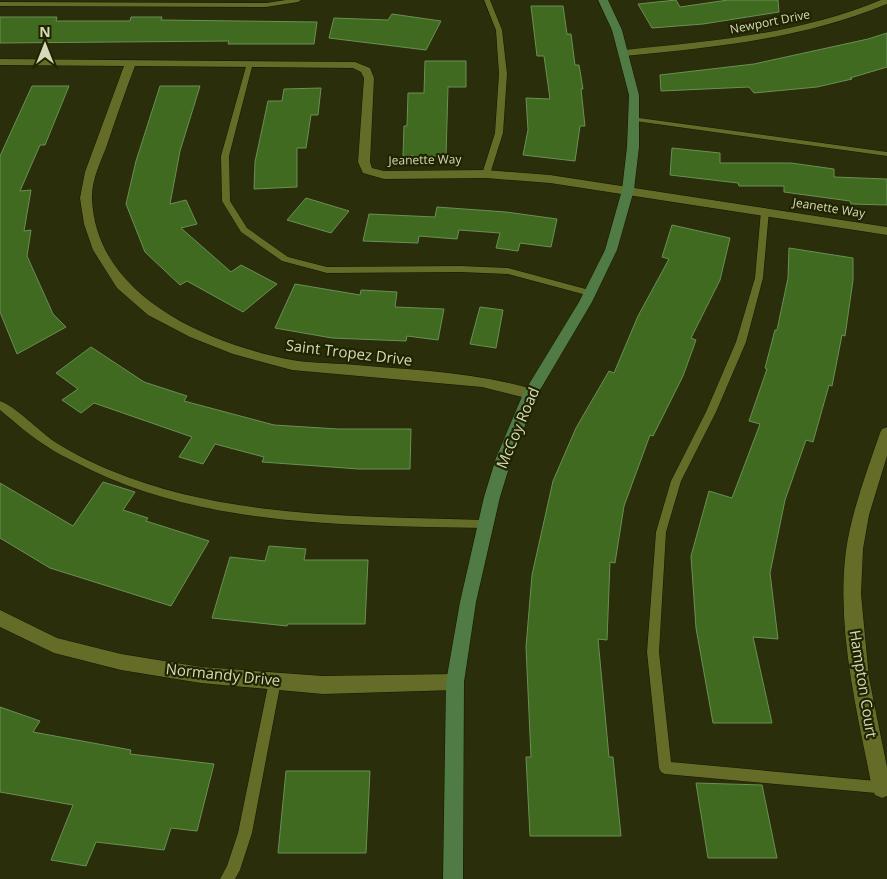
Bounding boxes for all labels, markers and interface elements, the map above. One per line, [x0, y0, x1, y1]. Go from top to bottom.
street label: Newport Drive [728, 5, 812, 38]
north arrow [20, 20, 70, 70]
text: N [39, 22, 51, 41]
street label: Jeanette Way [387, 150, 463, 169]
street label: Jeanette Way [791, 193, 867, 222]
street label: Saint Tropez Drive [285, 334, 414, 370]
street label: McCoy Road [491, 384, 543, 471]
street label: Hampton Court [846, 628, 882, 739]
street label: Normandy Drive [165, 658, 281, 690]

